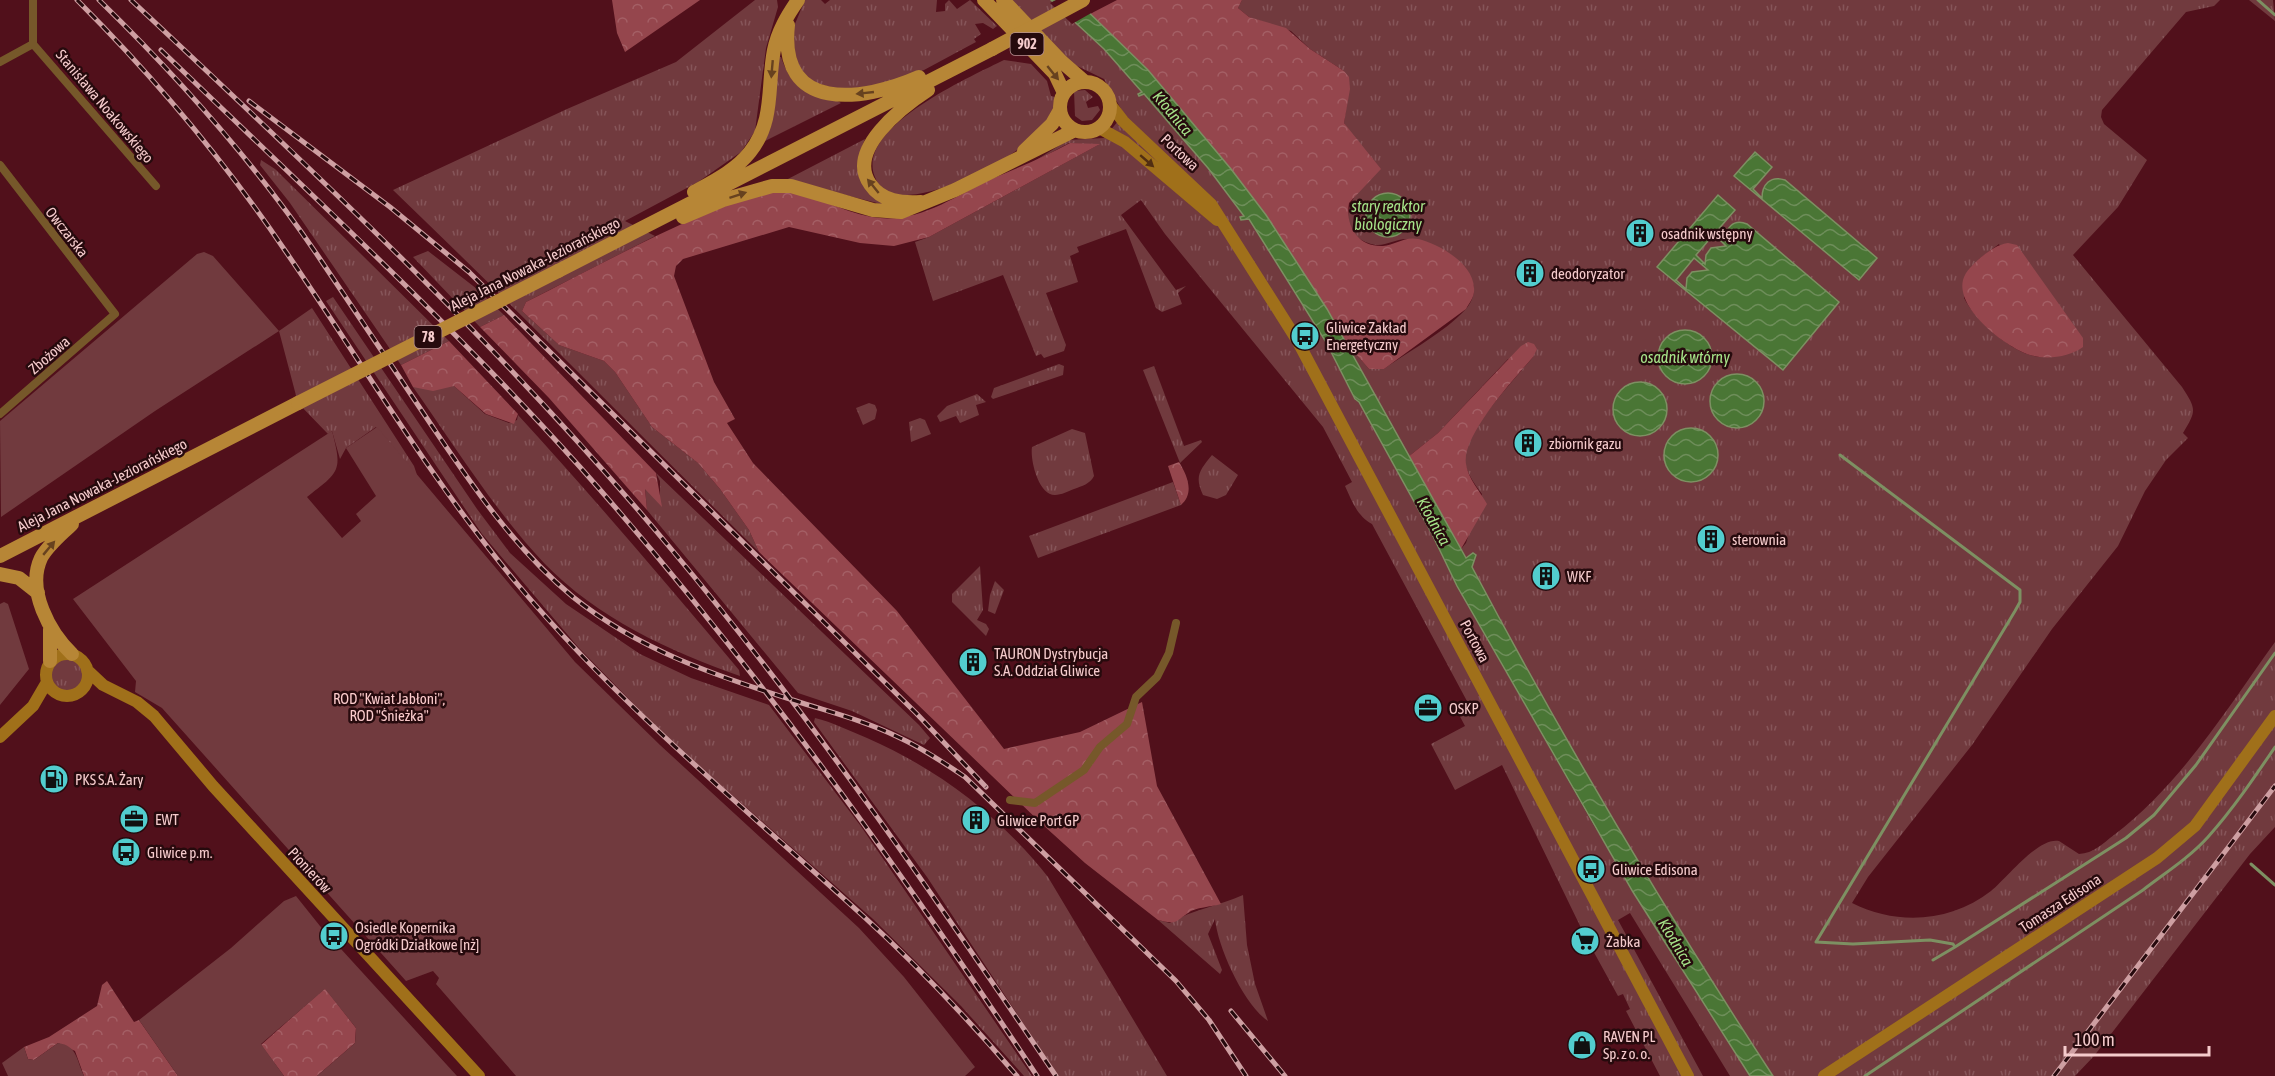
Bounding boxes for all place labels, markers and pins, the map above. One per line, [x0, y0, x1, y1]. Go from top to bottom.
building icon: osadnik wstępny [1624, 217, 1656, 249]
place label: osadnik wstępny [1661, 225, 1753, 242]
building icon: deodoryzator [1514, 257, 1546, 289]
place label: deodoryzator [1551, 265, 1625, 282]
place label: Gliwice Zakład Energetyczny [1326, 319, 1407, 353]
bus stop icon: Gliwice Zakład Energetyczny [1289, 320, 1321, 352]
building icon: zbiornik gazu [1512, 427, 1544, 459]
place label: zbiornik gazu [1549, 435, 1622, 452]
building icon: sterownia [1695, 523, 1727, 555]
place label: sterownia [1732, 531, 1786, 548]
building icon: WKF [1530, 560, 1562, 592]
place label: WKF [1567, 568, 1591, 585]
place label: TAURON Dystrybucja S.A. Oddział Gliwice [994, 645, 1108, 679]
building icon: TAURON Dystrybucja S.A. Oddział Gliwice [957, 646, 989, 678]
office icon: OSKP [1412, 692, 1444, 724]
place label: OSKP [1449, 700, 1479, 717]
fuel station icon: PKS S.A. Żary [38, 763, 70, 795]
place label: PKS S.A. Żary [75, 771, 143, 788]
office icon: EWT [118, 803, 150, 835]
building icon: Gliwice Port GP [960, 804, 992, 836]
place label: EWT [155, 811, 179, 828]
place label: Gliwice Port GP [997, 812, 1079, 829]
bus stop icon: Gliwice p.m. [110, 836, 142, 868]
place label: Gliwice p.m. [147, 844, 213, 861]
bus stop icon: Gliwice Edisona [1575, 853, 1607, 885]
place label: Gliwice Edisona [1612, 861, 1698, 878]
place label: Osiedle Kopernika Ogródki Działkowe [nż] [355, 919, 479, 953]
bus stop icon: Osiedle Kopernika Ogródki Działkowe [nż] [318, 920, 350, 952]
supermarket icon: Żabka [1569, 925, 1601, 957]
place label: Żabka [1606, 933, 1640, 950]
place label: RAVEN PL Sp. z o. o. [1603, 1028, 1656, 1062]
shop icon: RAVEN PL Sp. z o. o. [1566, 1029, 1598, 1061]

